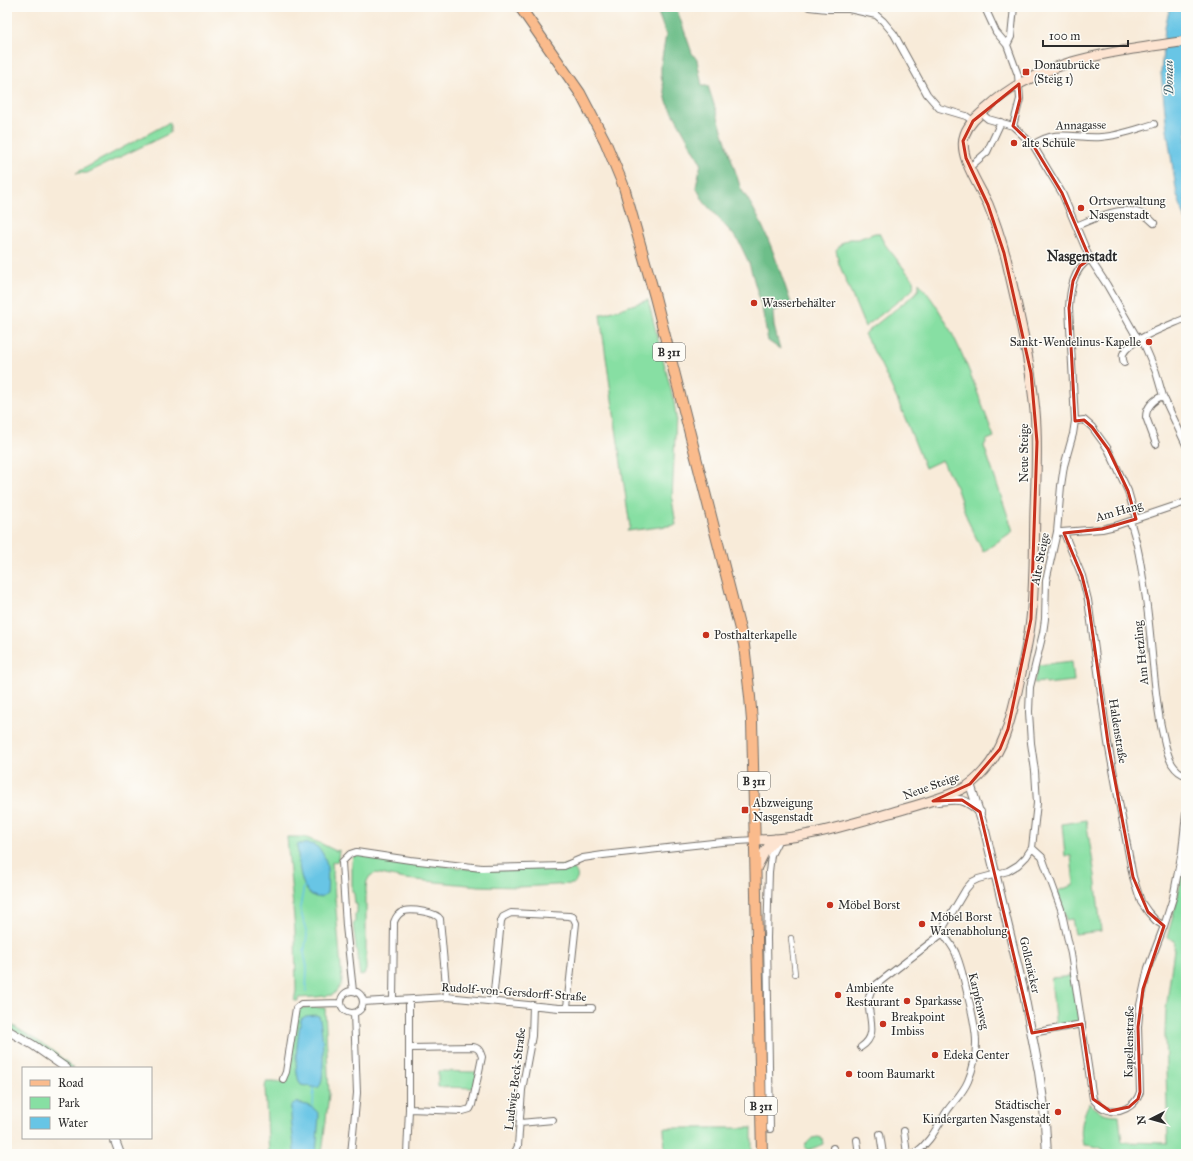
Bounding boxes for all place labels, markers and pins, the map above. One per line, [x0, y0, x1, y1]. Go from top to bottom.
place label: Donaubrücke (Steig 1) [1034, 58, 1100, 87]
marker: Donaubrücke (Steig 1) [1021, 67, 1031, 77]
place label: alte Schule [1022, 136, 1075, 150]
marker: alte Schule [1009, 138, 1019, 148]
place label: Ortsverwaltung Nasgenstadt [1089, 194, 1166, 223]
marker: Ortsverwaltung Nasgenstadt [1076, 203, 1086, 213]
place label: Wasserbehälter [762, 296, 836, 310]
marker: Wasserbehälter [749, 298, 759, 308]
place label: Sankt-Wendelinus-Kapelle [1010, 335, 1141, 349]
marker: Sankt-Wendelinus-Kapelle [1144, 337, 1154, 347]
place label: Posthalterkapelle [714, 628, 797, 642]
marker: Posthalterkapelle [701, 630, 711, 640]
place label: Abzweigung Nasgenstadt [752, 796, 814, 825]
marker: Abzweigung Nasgenstadt [740, 805, 750, 815]
place label: Möbel Borst [838, 898, 901, 912]
marker: Möbel Borst [825, 900, 835, 910]
place label: Möbel Borst Warenabholung [930, 910, 1007, 939]
marker: Möbel Borst Warenabholung [917, 919, 927, 929]
place label: Ambiente Restaurant [845, 981, 900, 1009]
marker: Ambiente Restaurant [833, 990, 843, 1000]
place label: Sparkasse [915, 994, 962, 1008]
marker: Sparkasse [902, 996, 912, 1006]
place label: Breakpoint Imbiss [891, 1010, 946, 1038]
marker: Breakpoint Imbiss [878, 1019, 888, 1029]
place label: Edeka Center [943, 1048, 1010, 1062]
marker: Edeka Center [930, 1050, 940, 1060]
place label: toom Baumarkt [857, 1067, 936, 1081]
marker: toom Baumarkt [844, 1069, 854, 1079]
place label: Städtischer Kindergarten Nasgenstadt [922, 1098, 1051, 1127]
marker: Städtischer Kindergarten Nasgenstadt [1053, 1107, 1063, 1117]

